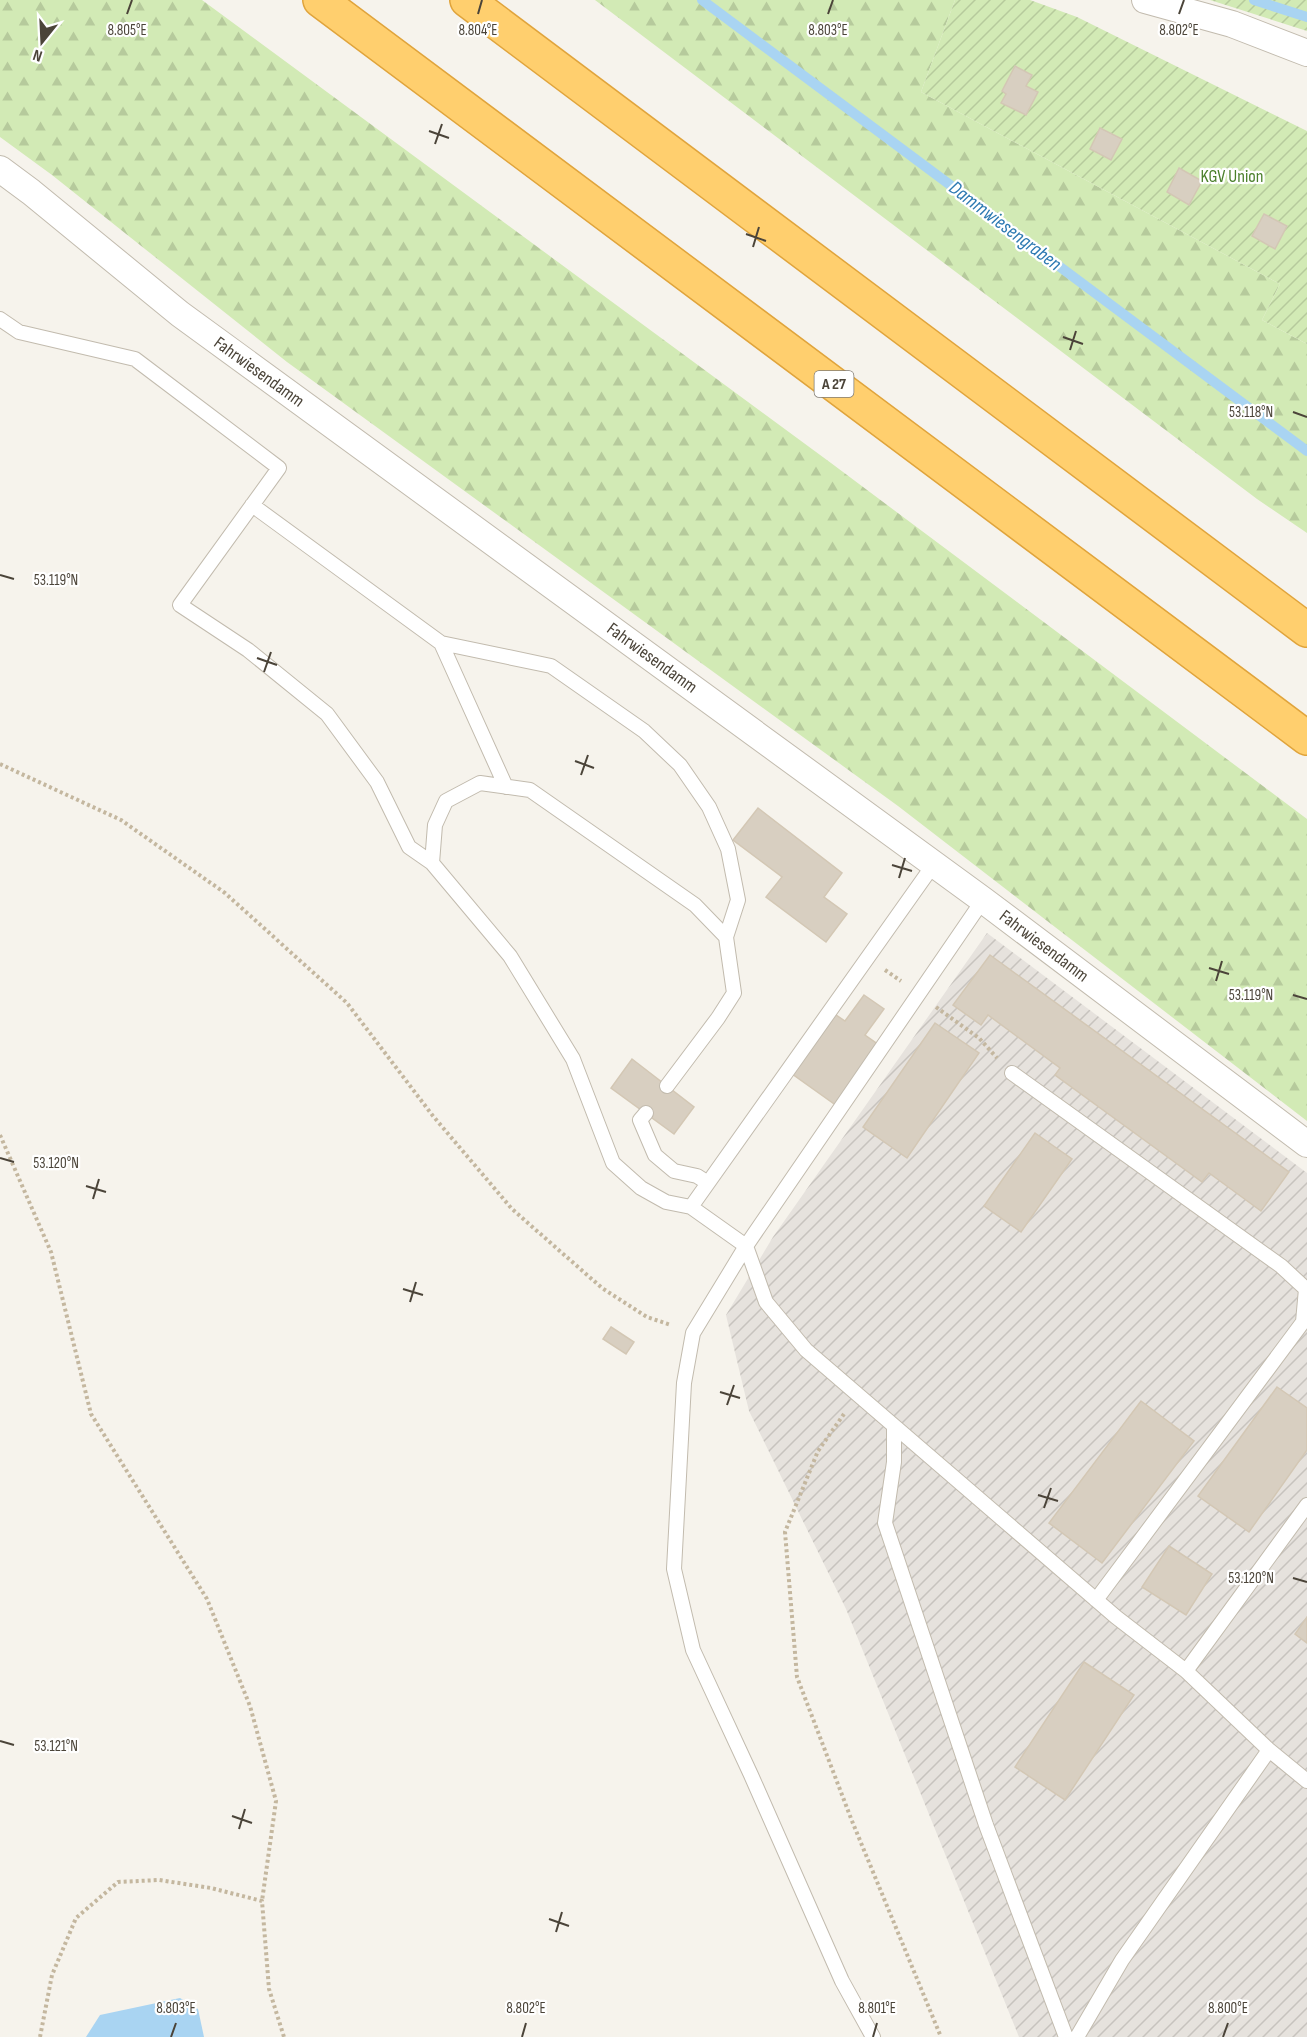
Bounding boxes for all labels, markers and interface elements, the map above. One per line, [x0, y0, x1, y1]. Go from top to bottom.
north arrow [12, 12, 72, 72]
text: 8.805°E [107, 21, 147, 40]
text: 8.804°E [459, 21, 497, 40]
text: 8.803°E [808, 21, 848, 40]
text: 8.802°E [1159, 21, 1199, 40]
text: N [31, 44, 45, 65]
park label: KGV Union [1201, 166, 1263, 187]
water label: Dammwiesengraben [944, 176, 1066, 276]
street label: Fahrwiesendamm [210, 332, 308, 412]
road number: A 27 [814, 371, 854, 397]
text: 53.118°N [1229, 403, 1273, 422]
text: 53.119°N [34, 571, 78, 590]
street label: Fahrwiesendamm [603, 618, 701, 698]
street label: Fahrwiesendamm [995, 906, 1093, 986]
text: 53.119°N [1229, 986, 1273, 1005]
text: 53.120°N [33, 1154, 79, 1173]
text: 53.120°N [1228, 1569, 1274, 1588]
text: 53.121°N [34, 1737, 78, 1756]
text: 8.803°E [156, 1999, 196, 2018]
text: 8.802°E [506, 1999, 546, 2018]
text: 8.801°E [858, 1999, 896, 2018]
text: 8.800°E [1208, 1999, 1248, 2018]

